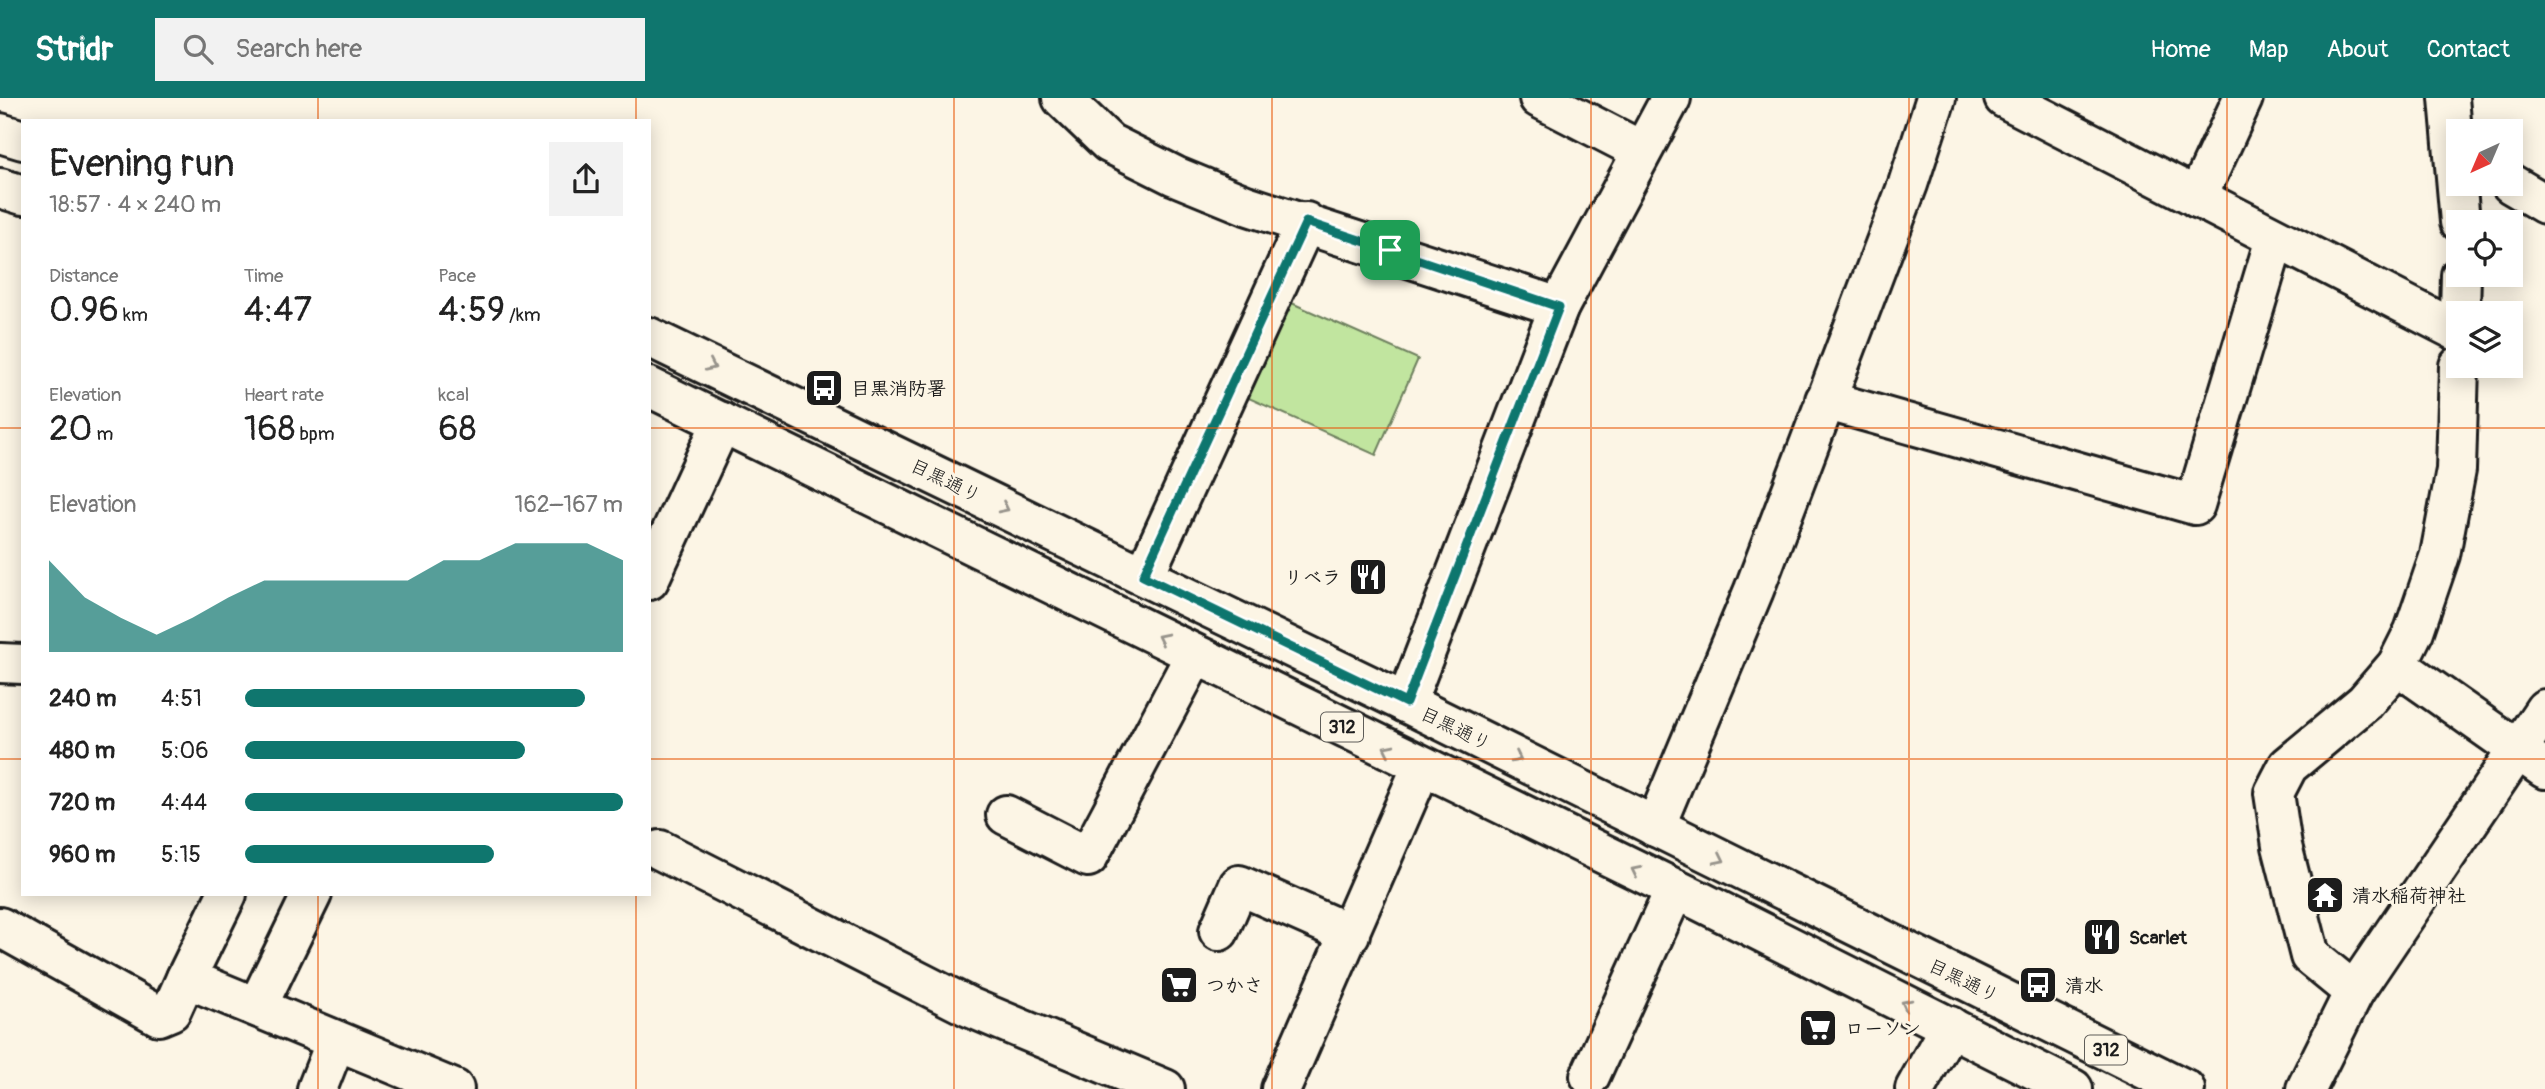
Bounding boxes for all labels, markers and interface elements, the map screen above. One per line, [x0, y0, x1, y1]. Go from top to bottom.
search box [155, 18, 645, 81]
text: Stridr [35, 29, 113, 70]
icon: search [179, 30, 217, 68]
text: Search here [235, 33, 362, 65]
text: Home [2150, 35, 2211, 64]
text: Map [2249, 35, 2289, 64]
text: About [2327, 35, 2389, 64]
text: Contact [2427, 35, 2510, 64]
north arrow [2446, 119, 2524, 196]
map controls [2446, 119, 2523, 378]
text: Evening run [49, 140, 235, 188]
button: share [549, 142, 623, 216]
text: 18:57 · 4 × 240 m [49, 190, 221, 219]
button: locate [2446, 210, 2523, 287]
pin [1360, 220, 1420, 280]
icon: arrive [1371, 231, 1409, 269]
text: Distance [49, 264, 118, 288]
text: Time [244, 264, 283, 288]
text: Pace [438, 264, 476, 288]
text: 0.96 [49, 288, 119, 332]
text: 4:47 [244, 288, 312, 332]
text: 4:59 [438, 288, 505, 332]
button: layers [2446, 301, 2523, 378]
text: km [119, 303, 148, 327]
text: /km [505, 303, 541, 327]
one-way arrow [704, 358, 716, 372]
bus stop icon: 目黒消防署 [803, 367, 845, 409]
place label: 目黒消防署 [851, 377, 946, 401]
text: Elevation [49, 383, 121, 407]
text: Heart rate [244, 383, 324, 407]
text: kcal [438, 383, 469, 407]
text: 20 [49, 407, 92, 451]
text: 168 [244, 407, 295, 451]
text: 68 [438, 407, 476, 451]
text: m [92, 422, 113, 446]
text: bpm [295, 422, 335, 446]
street label: 目黒通り [906, 453, 985, 508]
text: Elevation [49, 490, 137, 519]
text: 162–167 m [514, 490, 623, 519]
one-way arrow [997, 500, 1009, 514]
restaurant icon: リベラ [1347, 556, 1389, 598]
place label: リベラ [1284, 566, 1341, 590]
one-way arrow [1157, 632, 1169, 646]
text: 240 m [49, 684, 116, 713]
text: 4:51 [161, 684, 202, 713]
street label: 目黒通り [1416, 701, 1495, 756]
road number: 312 [1321, 712, 1363, 742]
text: 480 m [49, 736, 115, 765]
text: 5:06 [161, 736, 209, 765]
one-way arrow [1383, 744, 1395, 758]
one-way arrow [1510, 750, 1522, 764]
text: 720 m [49, 788, 115, 817]
text: 4:44 [161, 788, 207, 817]
text: 960 m [49, 840, 115, 869]
text: 5:15 [161, 840, 201, 869]
one-way arrow [1713, 851, 1725, 865]
one-way arrow [1631, 865, 1643, 879]
temple icon: 清水稲荷神社 [2304, 874, 2346, 916]
place label: 清水稲荷神社 [2352, 884, 2466, 908]
restaurant icon: Scarlet [2081, 916, 2123, 958]
place label: Scarlet [2129, 926, 2188, 950]
street label: 目黒通り [1924, 953, 2003, 1008]
supermarket icon: つかさ [1158, 964, 1200, 1006]
bus stop icon: 清水 [2017, 964, 2059, 1006]
place label: つかさ [1206, 974, 1263, 998]
place label: 清水 [2065, 974, 2103, 998]
one-way arrow [1901, 999, 1913, 1013]
supermarket icon: ローソン [1797, 1007, 1839, 1049]
place label: ローソン [1845, 1017, 1921, 1041]
road number: 312 [2085, 1035, 2127, 1065]

